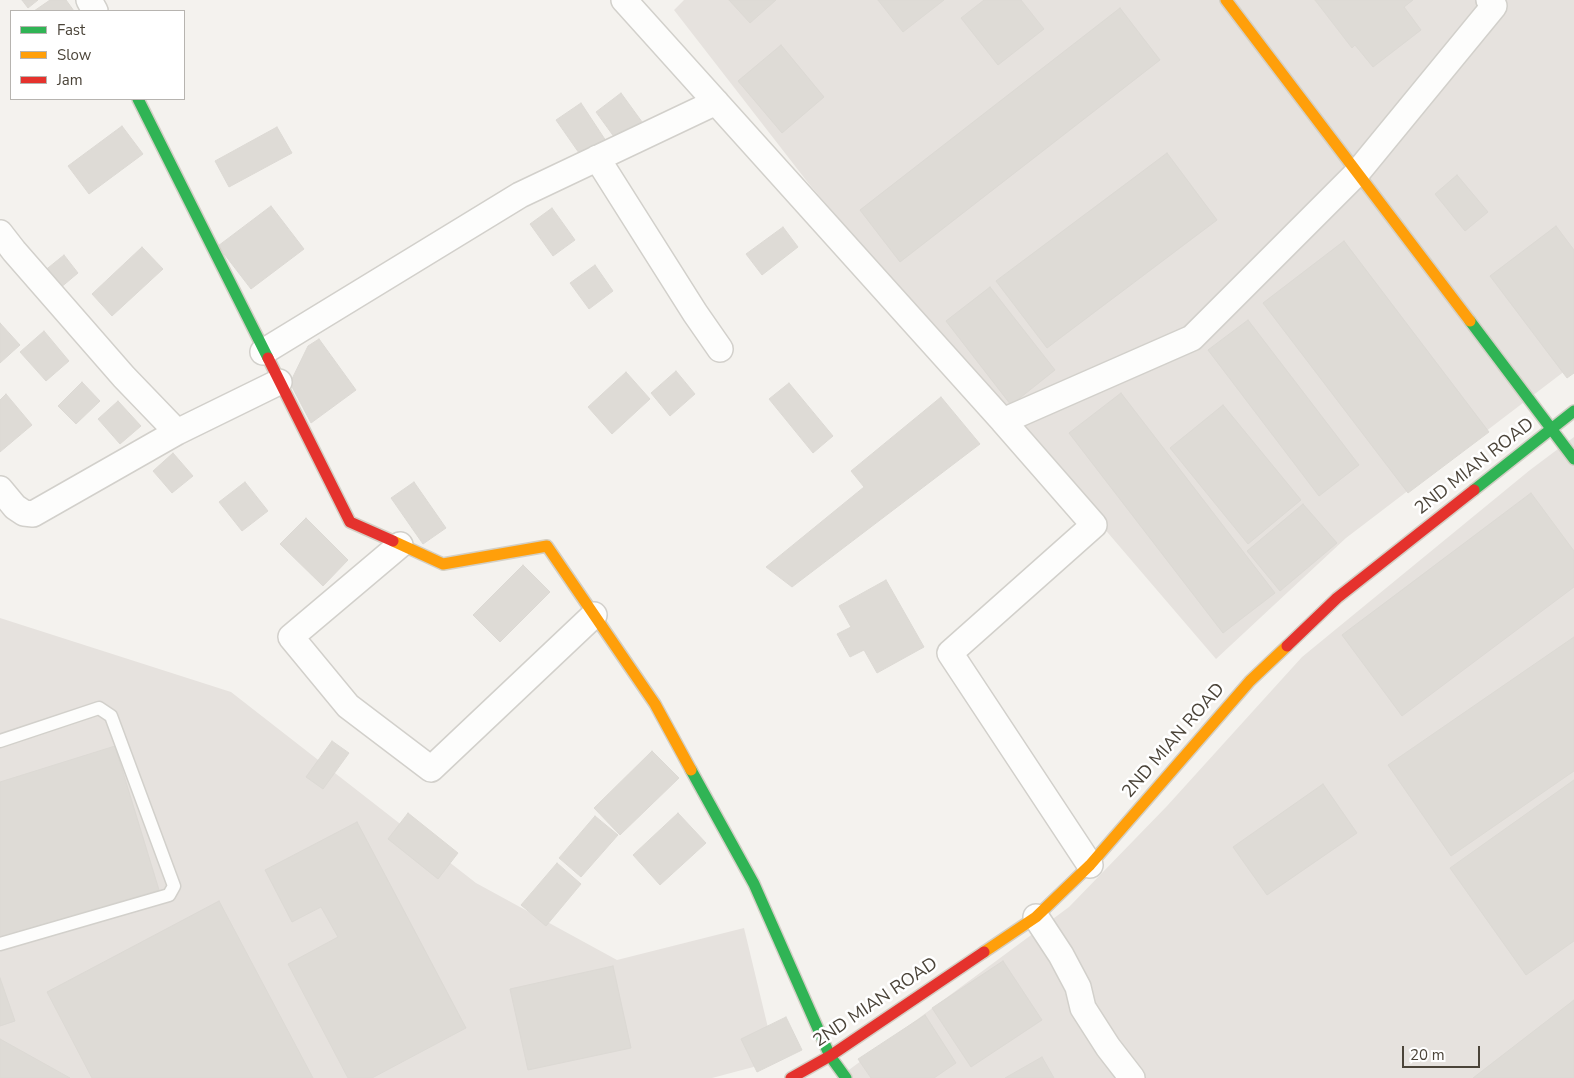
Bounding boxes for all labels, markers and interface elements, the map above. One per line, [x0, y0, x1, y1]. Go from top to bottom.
legend [10, 10, 185, 100]
text: Fast [57, 20, 85, 40]
text: Slow [57, 45, 91, 65]
text: Jam [57, 70, 83, 90]
street label: 2ND MIAN ROAD [1411, 414, 1539, 520]
street label: 2ND MIAN ROAD [1118, 679, 1230, 803]
street label: 2ND MIAN ROAD [810, 953, 942, 1053]
scale bar [1404, 1036, 1482, 1068]
text: 20 m [1410, 1045, 1445, 1065]

